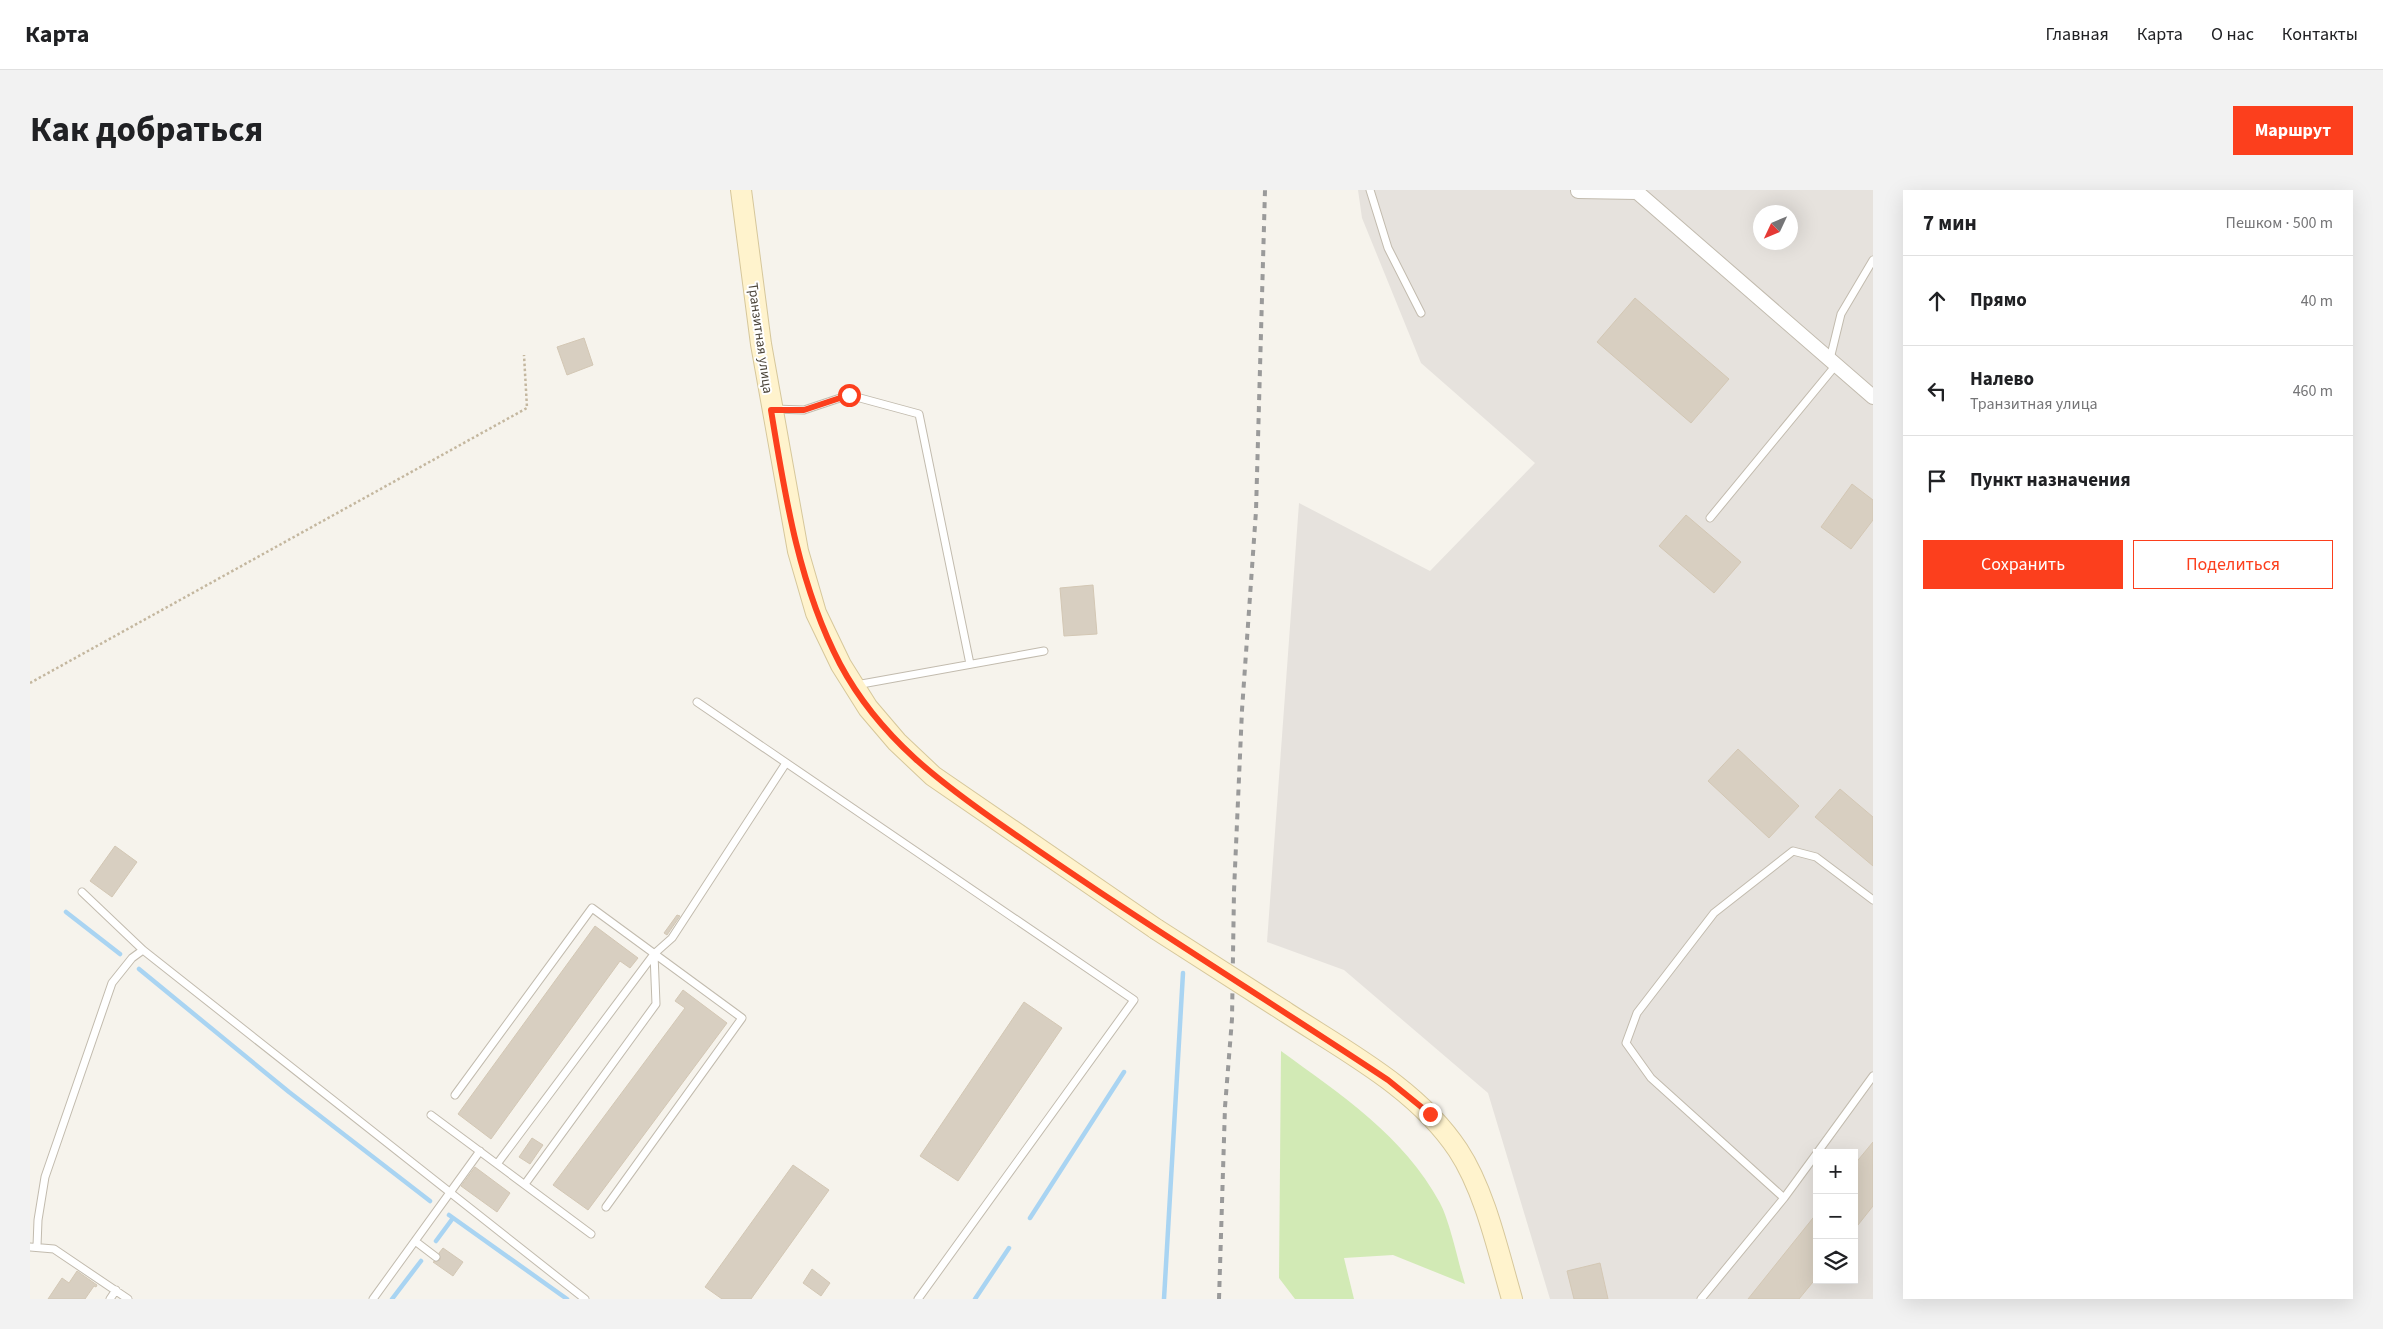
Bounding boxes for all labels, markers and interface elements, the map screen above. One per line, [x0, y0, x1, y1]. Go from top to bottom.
text: Карта [25, 17, 89, 52]
text: Главная [2046, 22, 2109, 47]
text: Карта [2137, 22, 2183, 47]
text: О нас [2211, 22, 2254, 47]
text: Контакты [2282, 22, 2358, 47]
text: Как добраться [30, 105, 263, 155]
button: Маршрут [2233, 106, 2353, 155]
north arrow [1753, 205, 1798, 250]
text: 7 мин [1923, 208, 1977, 238]
text: Пешком · 500 m [2226, 212, 2333, 234]
street label: Транзитная улица [742, 281, 778, 395]
icon: ahead [1923, 287, 1951, 315]
text: Прямо [1970, 287, 2027, 314]
text: 40 m [2301, 290, 2333, 312]
text: Налево [1970, 366, 2034, 393]
icon: left [1923, 377, 1951, 405]
text: 460 m [2293, 380, 2333, 402]
route start [838, 384, 861, 407]
text: Транзитная улица [1970, 393, 2098, 415]
icon: arrive [1923, 467, 1951, 495]
text: Пункт назначения [1970, 467, 2131, 494]
button: Сохранить [1923, 540, 2123, 589]
button: Поделиться [2133, 540, 2333, 589]
route end [1419, 1103, 1442, 1126]
map controls [1813, 1149, 1858, 1284]
button: + [1813, 1149, 1858, 1194]
button: − [1813, 1194, 1858, 1239]
button: layers [1813, 1239, 1858, 1284]

